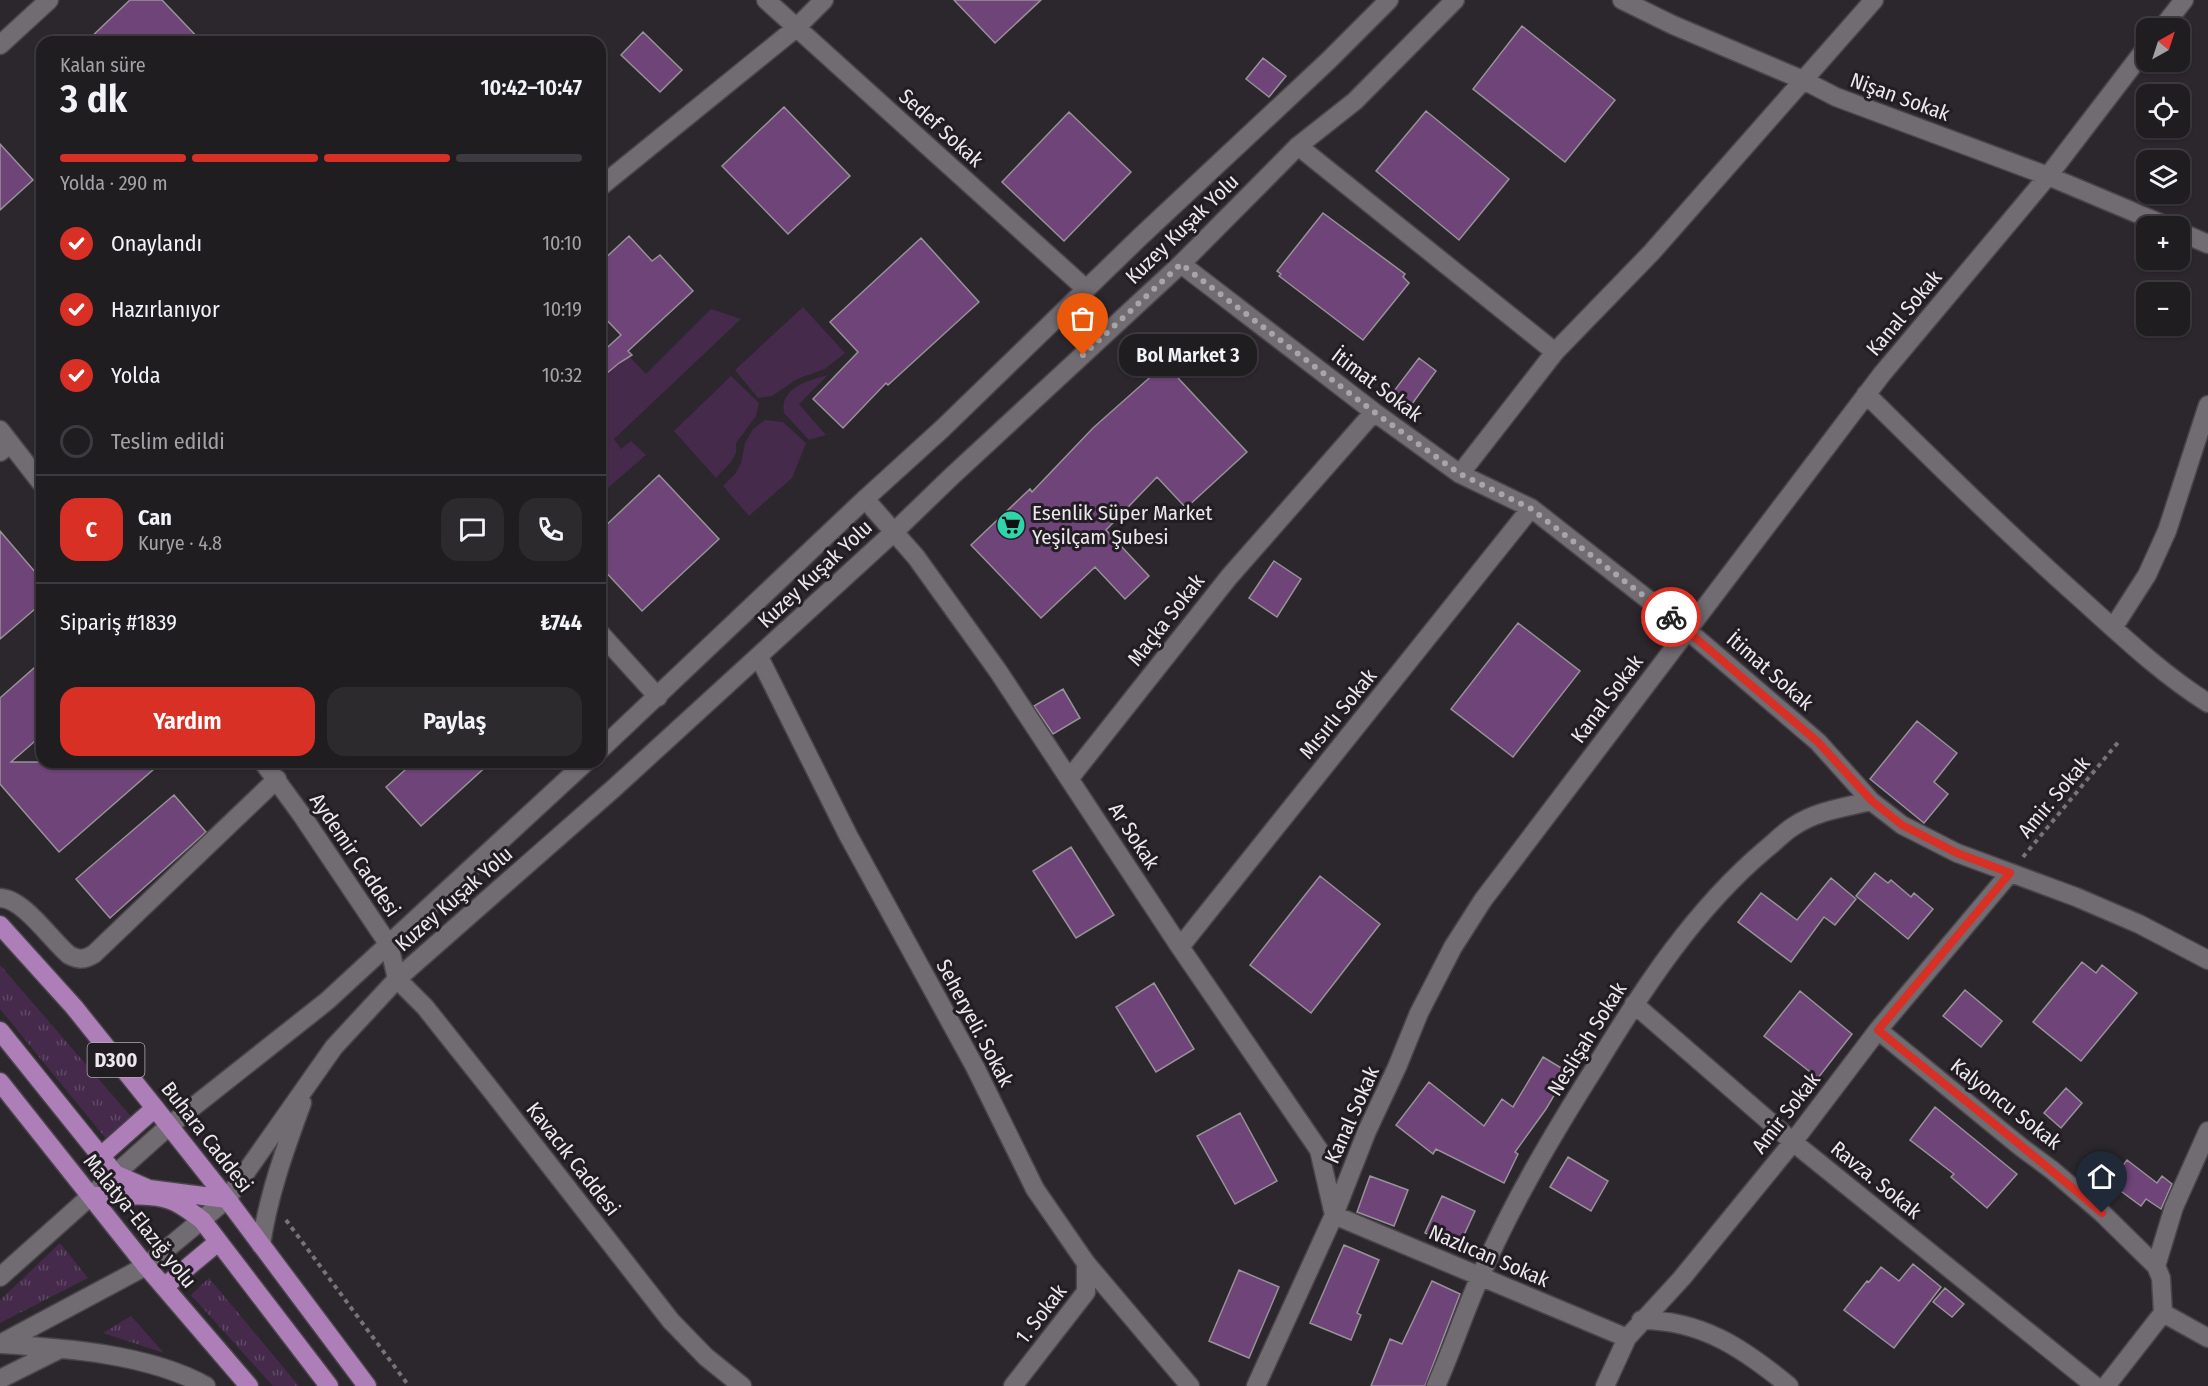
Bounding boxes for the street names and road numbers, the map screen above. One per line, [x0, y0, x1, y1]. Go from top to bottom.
street label: Nişan Sokak [1847, 67, 1954, 127]
street label: Sedef Sokak [893, 83, 989, 173]
street label: Kuzey Kuşak Yolu [1120, 169, 1244, 289]
street label: Kanal Sokak [1861, 265, 1947, 361]
street label: İtimat Sokak [1326, 342, 1428, 428]
street label: Kuzey Kuşak Yolu [752, 514, 878, 634]
street label: Maçka Sokak [1122, 569, 1210, 671]
street label: İtimat Sokak [1721, 626, 1819, 716]
street label: Kanal Sokak [1565, 650, 1649, 748]
street label: Mısırlı Sokak [1294, 663, 1382, 764]
street label: Amir. Sokak [2012, 751, 2096, 843]
street label: Aydemir Caddesi [304, 788, 406, 922]
street label: Ar Sokak [1103, 798, 1165, 874]
street label: Kuzey Kuşak Yolu [390, 841, 518, 957]
street label: Seheryeli. Sokak [931, 955, 1020, 1091]
street label: Neslişah Sokak [1542, 977, 1632, 1101]
road number: D300 [88, 1043, 144, 1077]
street label: Kalyoncu Sokak [1945, 1053, 2067, 1155]
street label: Kanal Sokak [1319, 1062, 1385, 1168]
street label: Amir Sokak [1746, 1067, 1826, 1159]
street label: Buhara Caddesi [156, 1076, 258, 1198]
street label: Kavacık Caddesi [521, 1097, 625, 1221]
street label: Ravza. Sokak [1825, 1136, 1927, 1225]
street label: Malatya-Elazığ yolu [78, 1149, 202, 1293]
street label: Nazlıcan Sokak [1425, 1219, 1553, 1293]
street label: 1. Sokak [1010, 1279, 1072, 1349]

